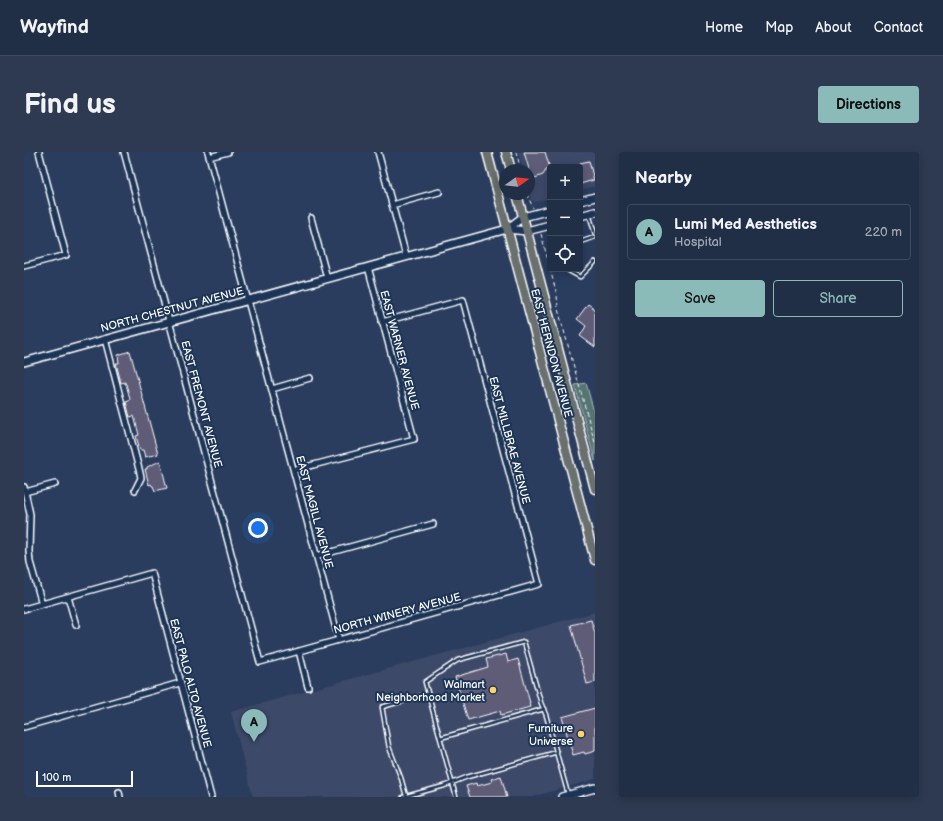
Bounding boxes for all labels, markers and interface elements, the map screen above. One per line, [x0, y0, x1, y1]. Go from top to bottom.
text: Wayfind [20, 16, 89, 39]
text: Home [705, 19, 743, 36]
text: Map [765, 19, 793, 36]
text: About [815, 19, 852, 36]
text: Contact [874, 19, 923, 36]
button: Directions [818, 86, 919, 123]
text: Find us [24, 88, 116, 121]
north arrow [499, 164, 535, 200]
map controls [547, 164, 583, 272]
button: + [547, 164, 583, 200]
text: Nearby [635, 168, 692, 188]
button: − [547, 200, 583, 236]
text: Lumi Med Aesthetics [674, 215, 817, 234]
text: A [645, 224, 653, 240]
text: 220 m [865, 224, 902, 240]
text: Hospital [674, 234, 722, 250]
button: locate [547, 236, 583, 272]
button: Save [635, 280, 765, 317]
button: Share [773, 280, 903, 317]
street label: NORTH CHESTNUT AVENUE [99, 284, 245, 335]
street label: EAST HERNDON AVENUE [528, 288, 575, 419]
street label: EAST WARNER AVENUE [377, 289, 422, 411]
street label: EAST FREMONT AVENUE [178, 339, 225, 469]
street label: EAST MILLBRAE AVENUE [486, 375, 533, 505]
street label: EAST MAGILL AVENUE [293, 454, 336, 570]
your location [248, 518, 268, 538]
street label: NORTH WINERY AVENUE [332, 590, 462, 637]
street label: EAST PALO ALTO AVENUE [167, 617, 214, 749]
place label: Walmart Neighborhood Market [376, 678, 486, 704]
marker: Walmart Neighborhood Market [488, 685, 498, 695]
pin: A [241, 709, 267, 742]
place label: Furniture Universe [528, 722, 573, 748]
marker: Furniture Universe [576, 729, 586, 739]
scale bar [36, 769, 133, 788]
text: 100 m [42, 771, 71, 784]

